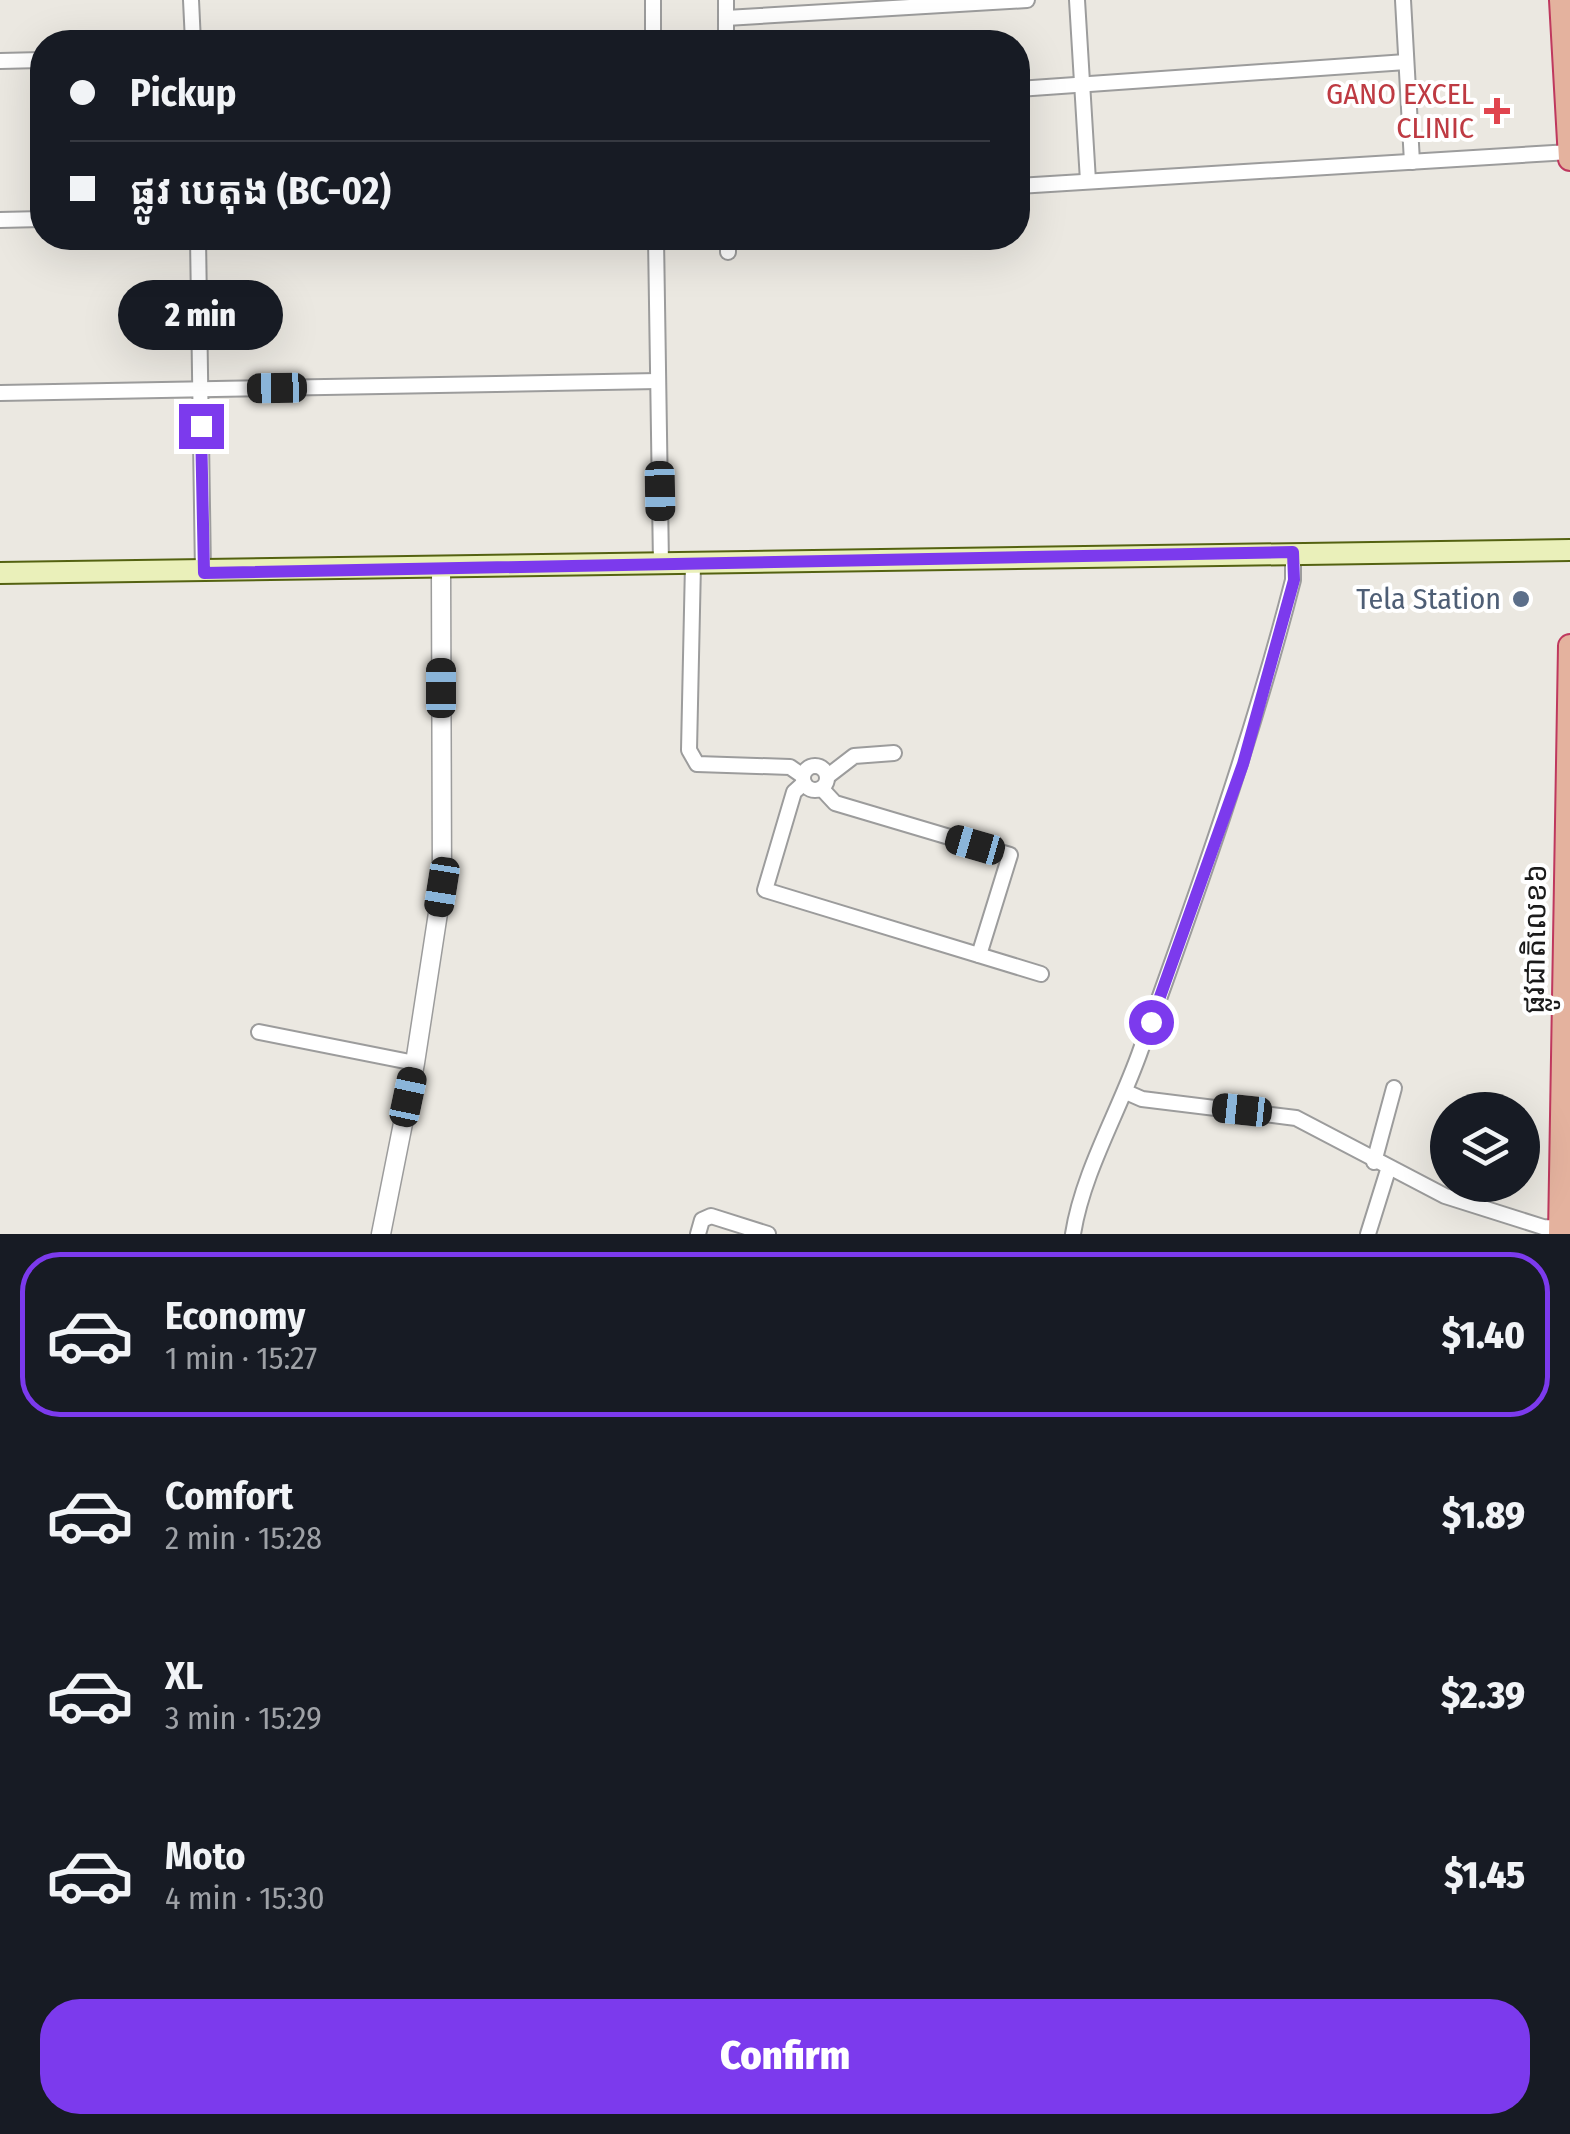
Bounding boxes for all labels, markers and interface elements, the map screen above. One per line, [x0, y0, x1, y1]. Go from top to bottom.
text: Pickup [130, 70, 236, 116]
place label: GANO EXCEL CLINIC [1326, 76, 1474, 146]
marker: GANO EXCEL CLINIC [1484, 98, 1510, 124]
text: ផ្លូវ បេតុង (BC-02) [130, 168, 391, 214]
callout: 2 min [119, 281, 284, 351]
text: 2 min [165, 296, 236, 334]
car [247, 372, 307, 404]
route end [179, 404, 224, 449]
car [644, 461, 676, 521]
place label: Tela Station [1356, 581, 1501, 617]
marker: Tela Station [1510, 588, 1532, 610]
car [426, 658, 456, 718]
car [942, 822, 1008, 868]
car [422, 855, 462, 919]
street label: ផ្លូវជាតិលេខ៦ [1516, 864, 1562, 1015]
route start [1129, 1000, 1174, 1045]
car [387, 1065, 429, 1129]
car [1211, 1092, 1273, 1128]
map controls [1430, 1092, 1540, 1202]
button: layers [1430, 1092, 1540, 1202]
icon: car [45, 1290, 135, 1380]
text: Economy [165, 1293, 305, 1339]
text: $1.40 [1442, 1312, 1525, 1358]
text: 1 min · 15:27 [165, 1339, 317, 1377]
icon: car [45, 1470, 135, 1560]
text: Comfort [165, 1473, 293, 1519]
text: $1.89 [1442, 1492, 1525, 1538]
text: 2 min · 15:28 [165, 1519, 322, 1557]
icon: car [45, 1650, 135, 1740]
text: XL [165, 1653, 203, 1699]
text: $2.39 [1441, 1672, 1525, 1718]
text: 3 min · 15:29 [165, 1699, 322, 1737]
icon: car [45, 1830, 135, 1920]
text: Moto [165, 1833, 246, 1879]
text: $1.45 [1444, 1852, 1525, 1898]
text: 4 min · 15:30 [165, 1879, 325, 1917]
button: Confirm [40, 1999, 1530, 2114]

